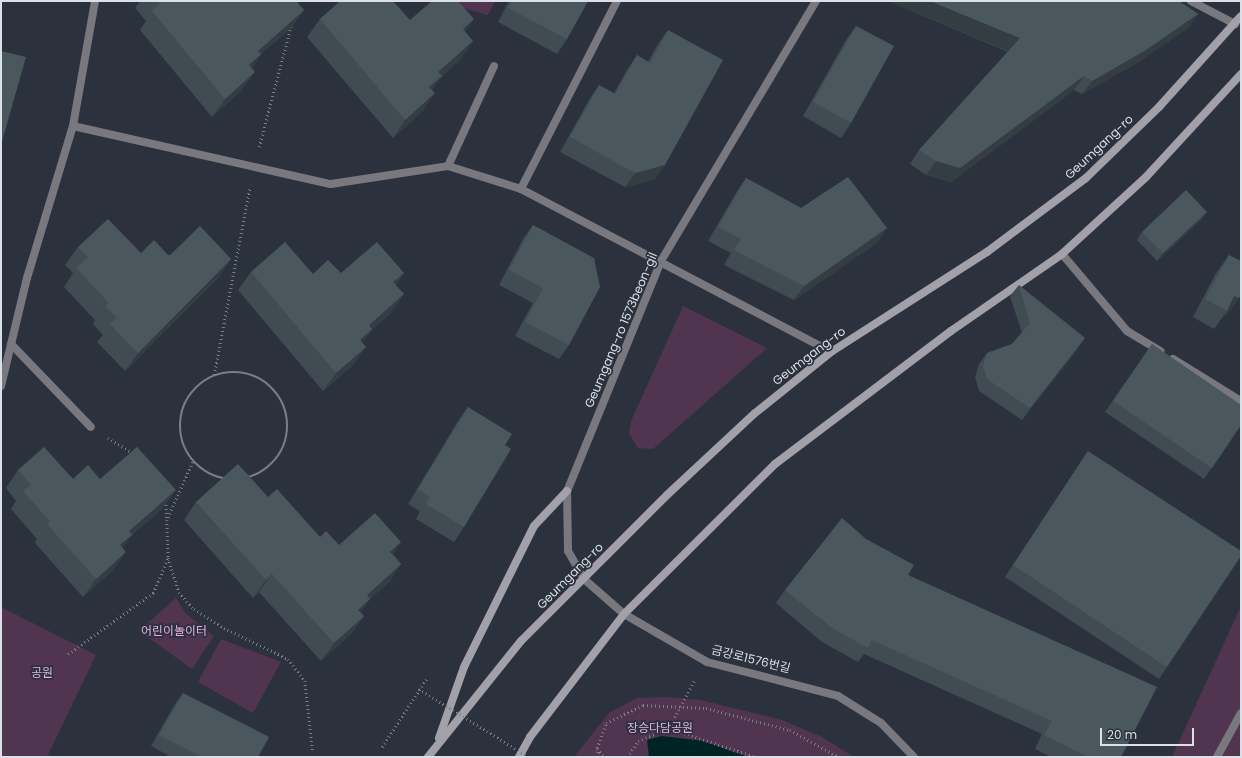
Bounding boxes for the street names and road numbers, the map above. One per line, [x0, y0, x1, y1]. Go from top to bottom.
street label: Geumgang-ro [1062, 112, 1136, 182]
street label: Geumgang-ro 1573beon-gil [582, 250, 660, 410]
street label: Geumgang-ro [770, 324, 848, 388]
street label: Geumgang-ro [534, 540, 606, 612]
street label: 금강로1576번길 [710, 642, 792, 676]

